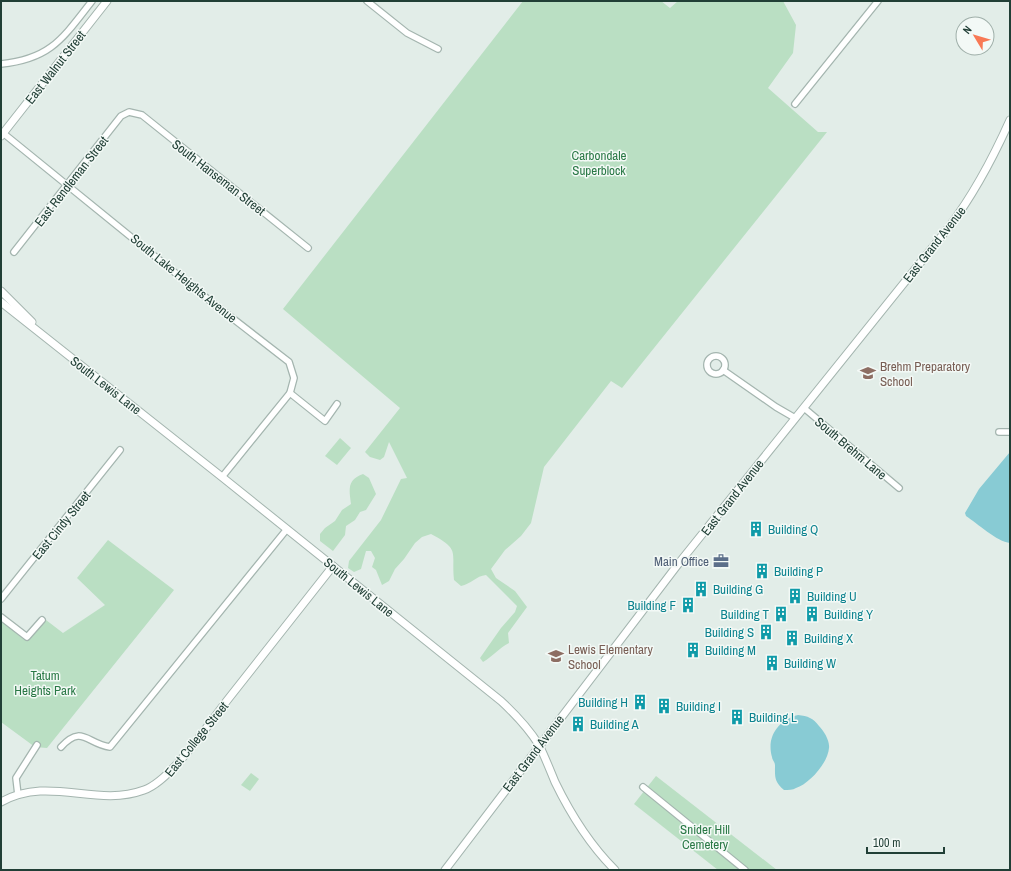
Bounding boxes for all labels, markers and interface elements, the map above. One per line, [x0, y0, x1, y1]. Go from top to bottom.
north arrow [955, 16, 995, 56]
text: N [960, 23, 975, 37]
street label: East Walnut Street [21, 27, 89, 107]
street label: East Rendleman Street [31, 133, 112, 230]
street label: South Hanseman Street [169, 136, 269, 219]
park label: Carbondale Superblock [571, 147, 627, 179]
street label: East Grand Avenue [899, 203, 970, 286]
street label: South Lake Heights Avenue [127, 230, 240, 327]
street label: South Lewis Lane [67, 352, 145, 418]
place label: Brehm Preparatory School [880, 358, 971, 390]
school or university icon: Brehm Preparatory School [859, 364, 877, 382]
street label: South Brehm Lane [811, 413, 890, 484]
street label: East Grand Avenue [697, 456, 768, 539]
street label: East Cindy Street [28, 487, 94, 563]
building icon: Building Q [747, 520, 765, 538]
place label: Building Q [768, 521, 818, 538]
office icon: Main Office [712, 552, 730, 570]
place label: Main Office [654, 553, 709, 570]
street label: South Lewis Lane [320, 554, 397, 621]
building icon: Building P [753, 562, 771, 580]
place label: Building P [774, 563, 823, 580]
building icon: Building G [692, 580, 710, 598]
place label: Building G [713, 581, 763, 598]
building icon: Building U [786, 587, 804, 605]
place label: Building U [807, 588, 857, 605]
building icon: Building F [679, 596, 697, 614]
place label: Building F [627, 597, 676, 614]
building icon: Building T [772, 605, 790, 623]
building icon: Building Y [803, 605, 821, 623]
place label: Building T [721, 606, 769, 623]
place label: Building Y [824, 606, 873, 623]
building icon: Building S [757, 623, 775, 641]
place label: Building S [705, 624, 754, 641]
building icon: Building X [783, 629, 801, 647]
place label: Building X [804, 630, 854, 647]
place label: Lewis Elementary School [568, 641, 653, 673]
building icon: Building M [684, 641, 702, 659]
place label: Building M [705, 642, 756, 659]
school or university icon: Lewis Elementary School [547, 647, 565, 665]
building icon: Building W [763, 654, 781, 672]
place label: Building W [784, 655, 836, 672]
park label: Tatum Heights Park [14, 667, 76, 699]
building icon: Building H [631, 693, 649, 711]
place label: Building H [578, 694, 628, 711]
building icon: Building I [655, 697, 673, 715]
street label: East College Street [161, 698, 232, 780]
place label: Building I [676, 698, 721, 715]
building icon: Building L [728, 708, 746, 726]
place label: Building L [749, 709, 797, 726]
street label: East Grand Avenue [499, 711, 568, 795]
building icon: Building A [569, 715, 587, 733]
place label: Building A [590, 716, 639, 733]
park label: Snider Hill Cemetery [680, 821, 730, 853]
scale bar [867, 829, 944, 855]
text: 100 m [873, 835, 900, 851]

